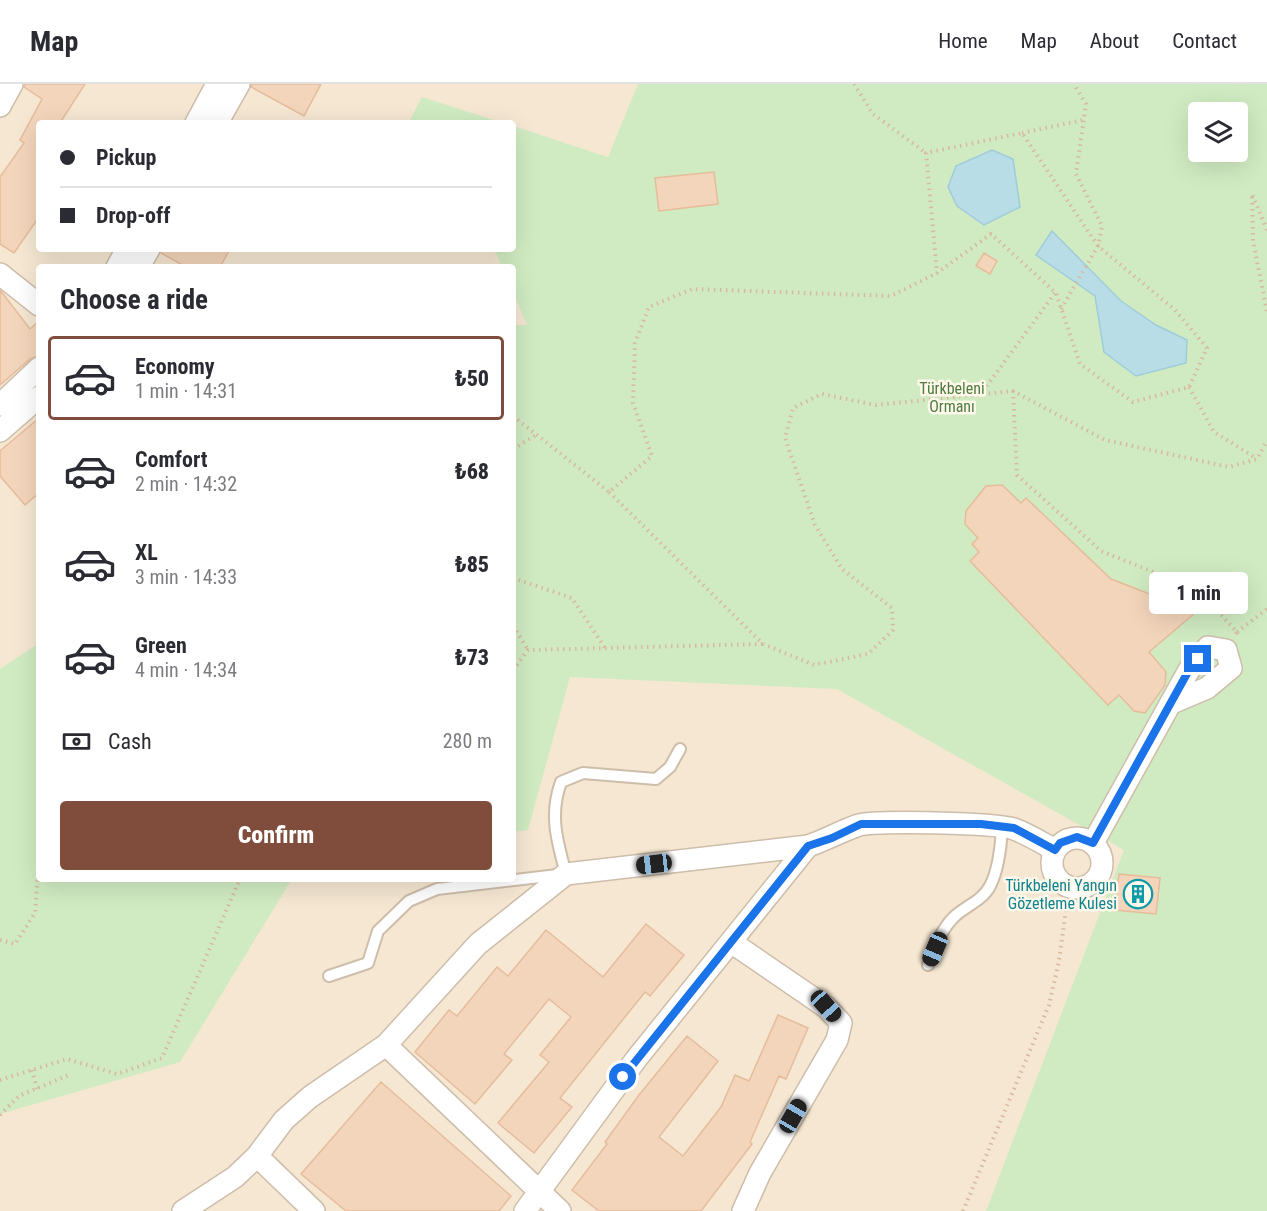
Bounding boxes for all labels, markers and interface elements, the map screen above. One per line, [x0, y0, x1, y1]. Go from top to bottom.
text: Map [30, 25, 78, 58]
text: Home [938, 29, 988, 53]
text: Map [1021, 29, 1057, 53]
text: About [1090, 29, 1139, 53]
text: Contact [1172, 29, 1237, 53]
map controls [1188, 102, 1248, 162]
button: layers [1188, 102, 1248, 162]
text: Pickup [96, 145, 156, 170]
text: Drop-off [96, 203, 170, 228]
text: Choose a ride [60, 284, 208, 316]
icon: car [63, 351, 117, 405]
text: Economy [135, 354, 215, 379]
text: ₺50 [455, 366, 489, 391]
text: 1 min · 14:31 [135, 379, 237, 403]
park label: Türkbeleni Ormanı [919, 379, 985, 416]
icon: car [63, 444, 117, 498]
text: Comfort [135, 447, 208, 472]
text: ₺68 [455, 459, 489, 484]
text: 2 min · 14:32 [135, 472, 237, 496]
icon: car [63, 537, 117, 591]
text: XL [135, 540, 158, 565]
text: ₺85 [455, 552, 489, 577]
text: 3 min · 14:33 [135, 565, 237, 589]
callout: 1 min [1148, 572, 1248, 614]
text: 1 min [1176, 581, 1221, 605]
icon: car [63, 630, 117, 684]
text: Green [135, 633, 187, 658]
text: ₺73 [455, 645, 489, 670]
route end [1184, 645, 1211, 672]
text: 4 min · 14:34 [135, 658, 237, 682]
icon: cash [60, 725, 93, 758]
text: Cash [108, 729, 152, 754]
text: 280 m [443, 729, 492, 753]
button: Confirm [60, 801, 492, 870]
car [635, 853, 673, 875]
place label: Türkbeleni Yangın Gözetleme Kulesi [1005, 876, 1117, 913]
building icon: Türkbeleni Yangın Gözetleme Kulesi [1122, 878, 1154, 910]
car [920, 929, 950, 969]
car [807, 987, 845, 1025]
route start [609, 1063, 636, 1090]
car [776, 1096, 810, 1136]

